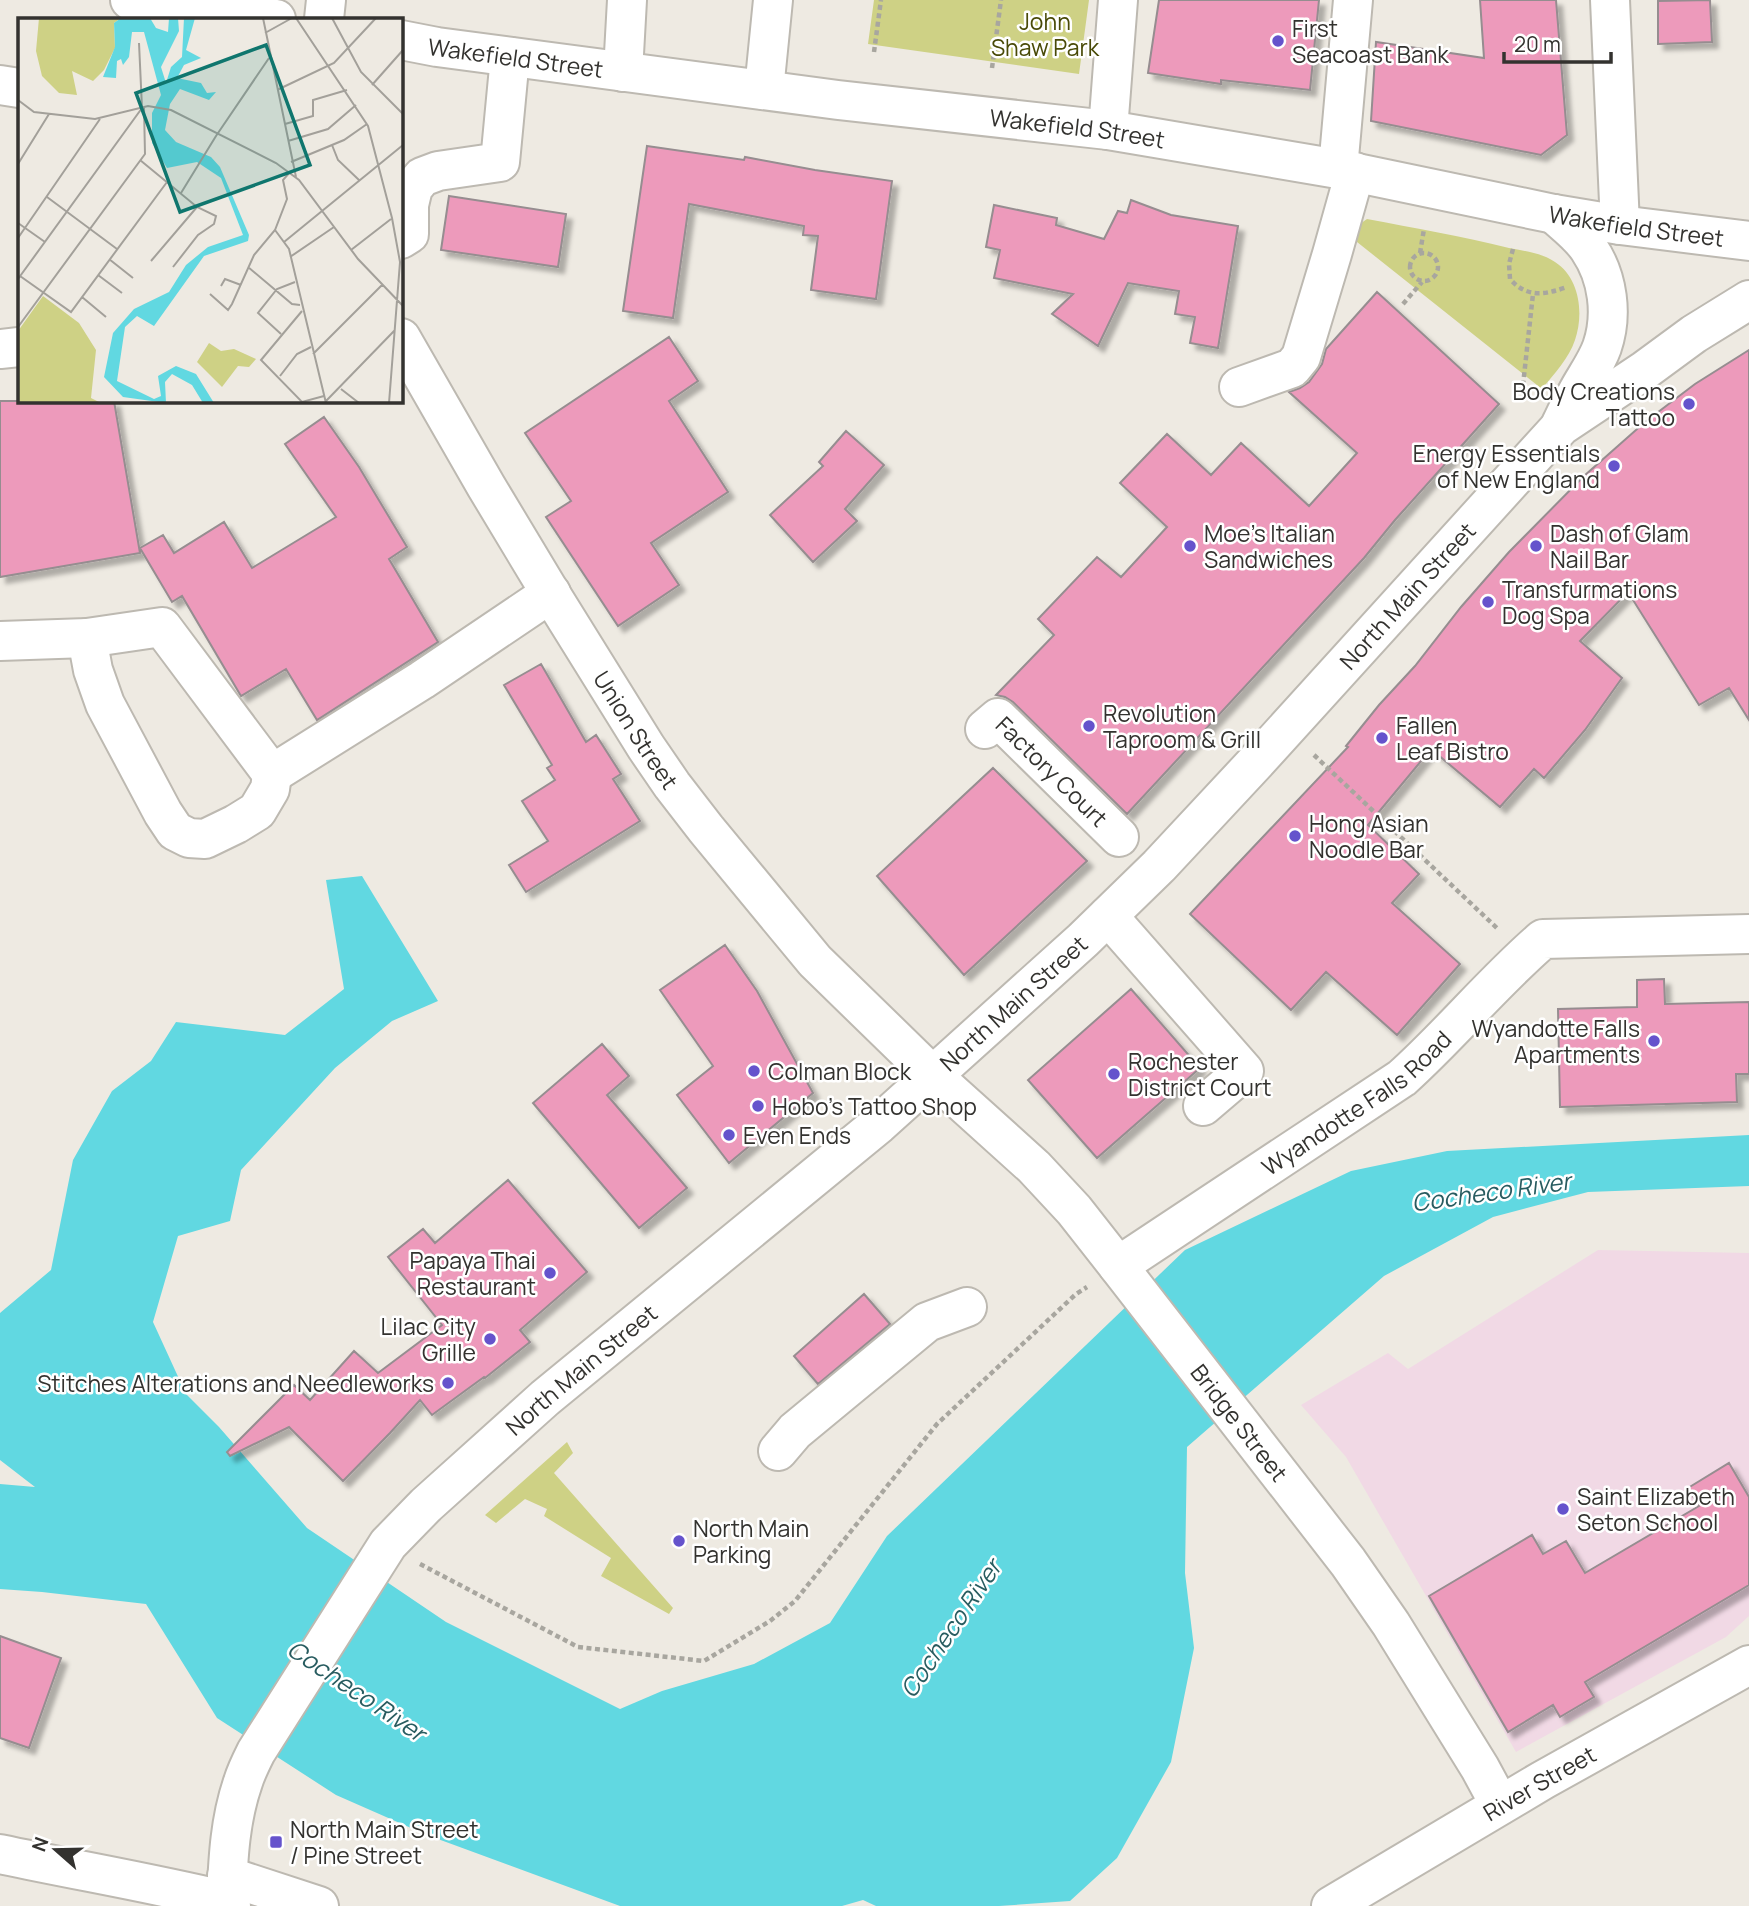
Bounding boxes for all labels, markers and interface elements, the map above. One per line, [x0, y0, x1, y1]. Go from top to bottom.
park label: John Shaw Park [991, 5, 1100, 63]
place label: First Seacoast Bank [1292, 12, 1449, 70]
inset map [18, 18, 402, 402]
scale bar [1504, 21, 1611, 65]
street label: Wakefield Street [426, 30, 605, 85]
text: 20 m [1514, 30, 1561, 58]
marker: First Seacoast Bank [1270, 33, 1286, 49]
street label: Wakefield Street [988, 101, 1167, 155]
street label: Wakefield Street [1546, 197, 1726, 254]
place label: Body Creations Tattoo [1513, 375, 1675, 433]
marker: Body Creations Tattoo [1681, 396, 1697, 412]
place label: Energy Essentials of New England [1413, 437, 1600, 495]
marker: Energy Essentials of New England [1606, 458, 1622, 474]
street label: North Main Street [1332, 515, 1482, 676]
place label: Moe's Italian Sandwiches [1204, 517, 1335, 575]
place label: Dash of Glam Nail Bar [1550, 517, 1689, 575]
marker: Moe's Italian Sandwiches [1182, 538, 1198, 554]
marker: Dash of Glam Nail Bar [1528, 538, 1544, 554]
place label: Transfurmations Dog Spa [1502, 573, 1677, 631]
marker: Transfurmations Dog Spa [1480, 594, 1496, 610]
street label: Union Street [586, 665, 686, 795]
place label: Revolution Taproom & Grill [1103, 697, 1261, 755]
street label: Factory Court [989, 709, 1115, 834]
place label: Fallen Leaf Bistro [1396, 709, 1509, 767]
marker: Revolution Taproom & Grill [1081, 718, 1097, 734]
marker: Fallen Leaf Bistro [1374, 730, 1390, 746]
place label: Hong Asian Noodle Bar [1309, 807, 1429, 865]
marker: Hong Asian Noodle Bar [1287, 828, 1303, 844]
street label: North Main Street [933, 928, 1094, 1078]
place label: Wyandotte Falls Apartments [1471, 1012, 1640, 1070]
street label: Wyandotte Falls Road [1255, 1023, 1458, 1183]
marker: Wyandotte Falls Apartments [1646, 1033, 1662, 1049]
place label: Rochester District Court [1128, 1045, 1272, 1103]
place label: Colman Block [768, 1055, 912, 1087]
marker: Colman Block [746, 1063, 762, 1079]
marker: Rochester District Court [1106, 1066, 1122, 1082]
place label: Hobo's Tattoo Shop [772, 1090, 977, 1122]
marker: Hobo's Tattoo Shop [750, 1098, 766, 1114]
place label: Even Ends [743, 1119, 851, 1151]
marker: Even Ends [721, 1127, 737, 1143]
water label: Cocheco River [1409, 1163, 1576, 1218]
place label: Papaya Thai Restaurant [410, 1244, 536, 1302]
marker: Papaya Thai Restaurant [542, 1265, 558, 1281]
street label: North Main Street [498, 1297, 663, 1442]
place label: Lilac City Grille [381, 1310, 476, 1368]
marker: Lilac City Grille [482, 1331, 498, 1347]
street label: Bridge Street [1184, 1357, 1295, 1488]
place label: Stitches Alterations and Needleworks [37, 1367, 434, 1399]
marker: Stitches Alterations and Needleworks [440, 1375, 456, 1391]
place label: Saint Elizabeth Seton School [1577, 1480, 1735, 1538]
marker: Saint Elizabeth Seton School [1555, 1501, 1571, 1517]
place label: North Main Parking [693, 1512, 809, 1570]
marker: North Main Parking [671, 1533, 687, 1549]
water label: Cocheco River [892, 1550, 1010, 1704]
water label: Cocheco River [281, 1632, 435, 1750]
street label: River Street [1477, 1738, 1601, 1828]
place label: North Main Street / Pine Street [290, 1813, 478, 1871]
north arrow [21, 1815, 91, 1885]
text: N [25, 1833, 55, 1855]
marker: North Main Street / Pine Street [268, 1834, 284, 1850]

